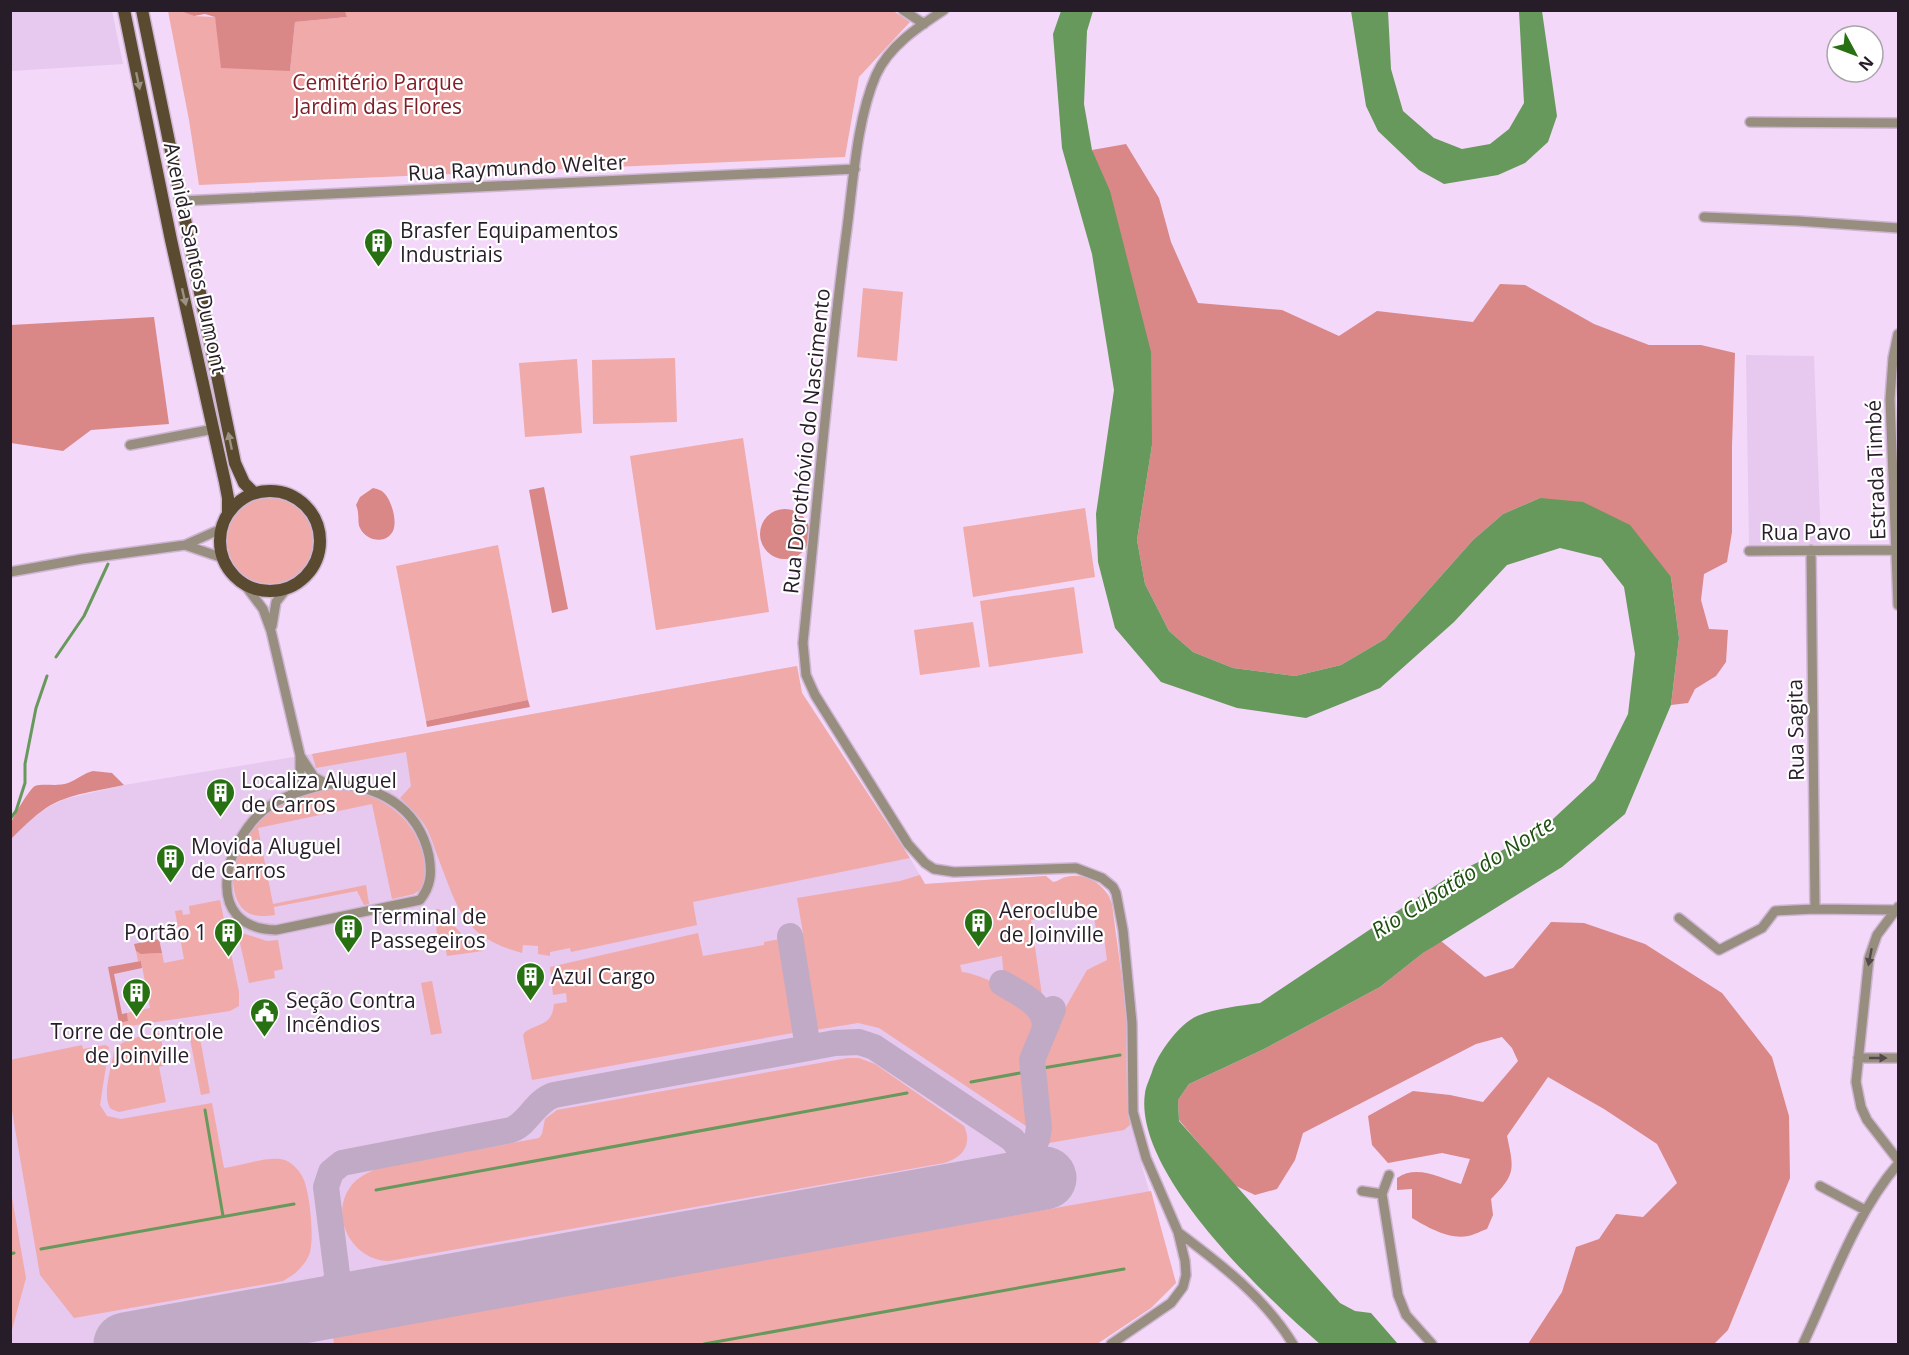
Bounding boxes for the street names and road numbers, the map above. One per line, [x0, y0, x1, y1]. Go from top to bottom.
street label: Avenida Santos Dumont [158, 140, 234, 376]
street label: Rua Raymundo Welter [407, 147, 627, 187]
street label: Rua Dorothóvio do Nascimento [776, 287, 836, 595]
street label: Estrada Timbé [1859, 399, 1891, 541]
street label: Rua Pavo [1761, 518, 1851, 546]
street label: Rua Sagita [1780, 679, 1810, 781]

